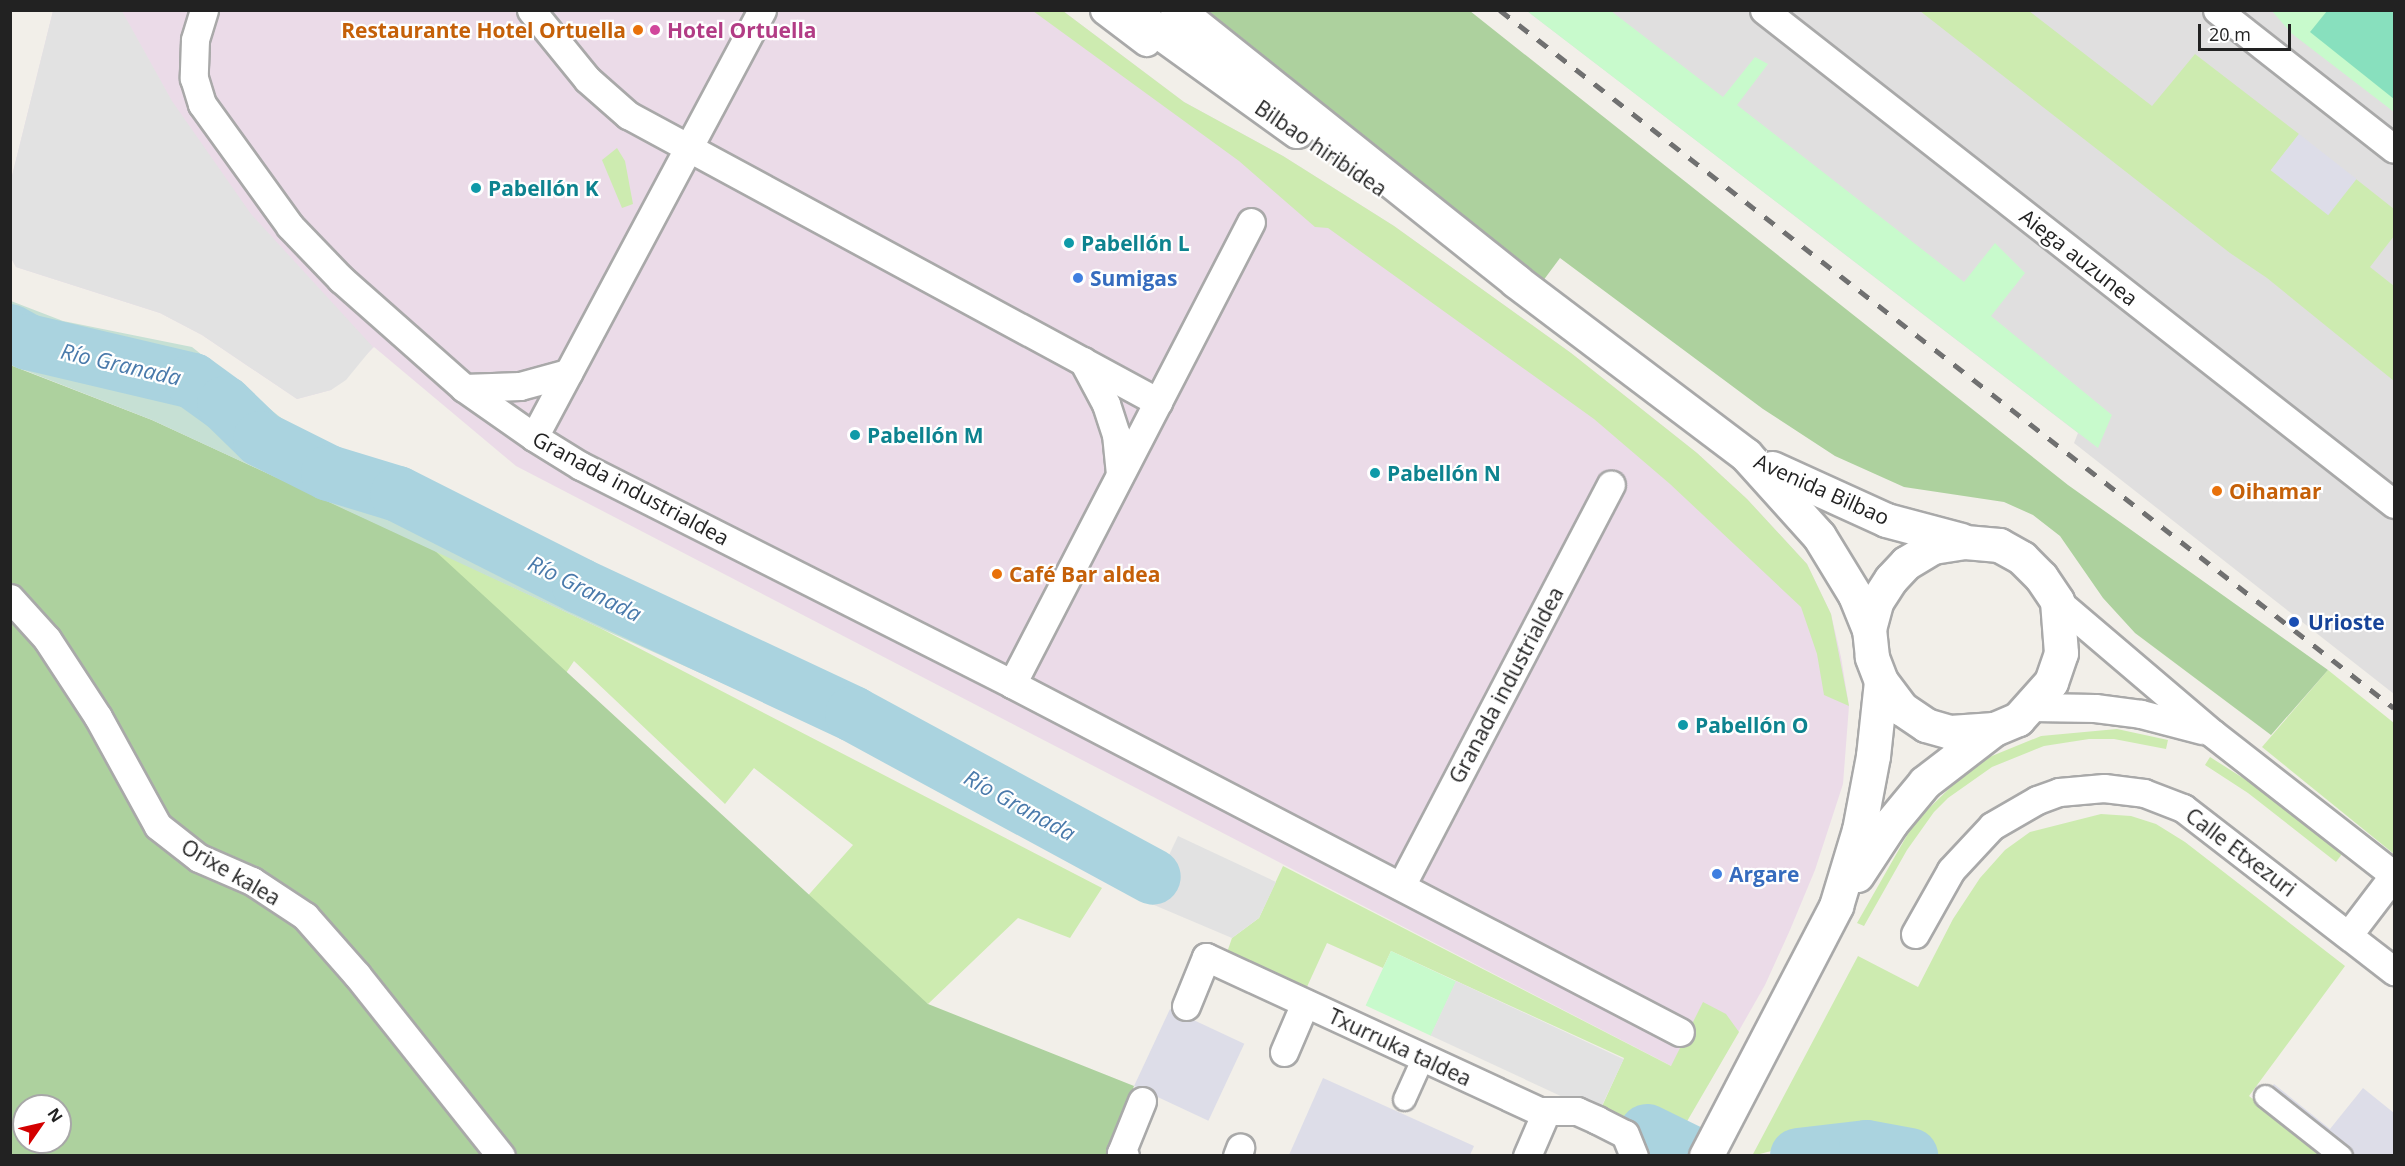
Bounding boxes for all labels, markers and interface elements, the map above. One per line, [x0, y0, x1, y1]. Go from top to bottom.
scale bar [2201, 12, 2294, 50]
place label: Restaurante Hotel Ortuella [341, 17, 626, 43]
place label: Hotel Ortuella [667, 17, 817, 43]
text: 20 m [2209, 22, 2251, 46]
marker: Restaurante Hotel Ortuella [631, 23, 645, 37]
marker: Hotel Ortuella [648, 23, 662, 37]
street label: Bilbao hiribidea [1250, 95, 1392, 201]
place label: Pabellón K [488, 175, 599, 201]
marker: Pabellón K [469, 181, 483, 195]
street label: Aiega auzunea [2015, 203, 2143, 311]
place label: Pabellón L [1081, 230, 1190, 256]
marker: Pabellón L [1062, 236, 1076, 250]
place label: Sumigas [1090, 265, 1177, 291]
marker: Sumigas [1071, 271, 1085, 285]
water label: Río Granada [58, 337, 184, 391]
place label: Pabellón M [867, 422, 983, 448]
street label: Granada industrialdea [529, 426, 733, 550]
marker: Pabellón M [848, 428, 862, 442]
street label: Avenida Bilbao [1751, 448, 1893, 530]
place label: Pabellón N [1387, 460, 1501, 486]
marker: Pabellón N [1368, 466, 1382, 480]
place label: Oihamar [2229, 478, 2321, 504]
marker: Oihamar [2210, 484, 2224, 498]
water label: Río Granada [524, 549, 646, 627]
place label: Café Bar aldea [1009, 561, 1160, 587]
marker: Café Bar aldea [990, 567, 1004, 581]
street label: Granada industrialdea [1444, 583, 1568, 787]
place label: Urioste [2308, 609, 2385, 635]
marker: Urioste [2285, 613, 2303, 631]
place label: Pabellón O [1695, 712, 1808, 738]
marker: Pabellón O [1676, 718, 1690, 732]
water label: Río Granada [960, 764, 1080, 846]
street label: Calle Etxezuri [2181, 802, 2301, 902]
street label: Orixe kalea [177, 834, 285, 910]
place label: Argare [1729, 861, 1800, 887]
marker: Argare [1710, 867, 1724, 881]
street label: Txurruka taldea [1325, 1003, 1475, 1091]
north arrow [12, 1094, 72, 1154]
text: N [43, 1104, 68, 1127]

